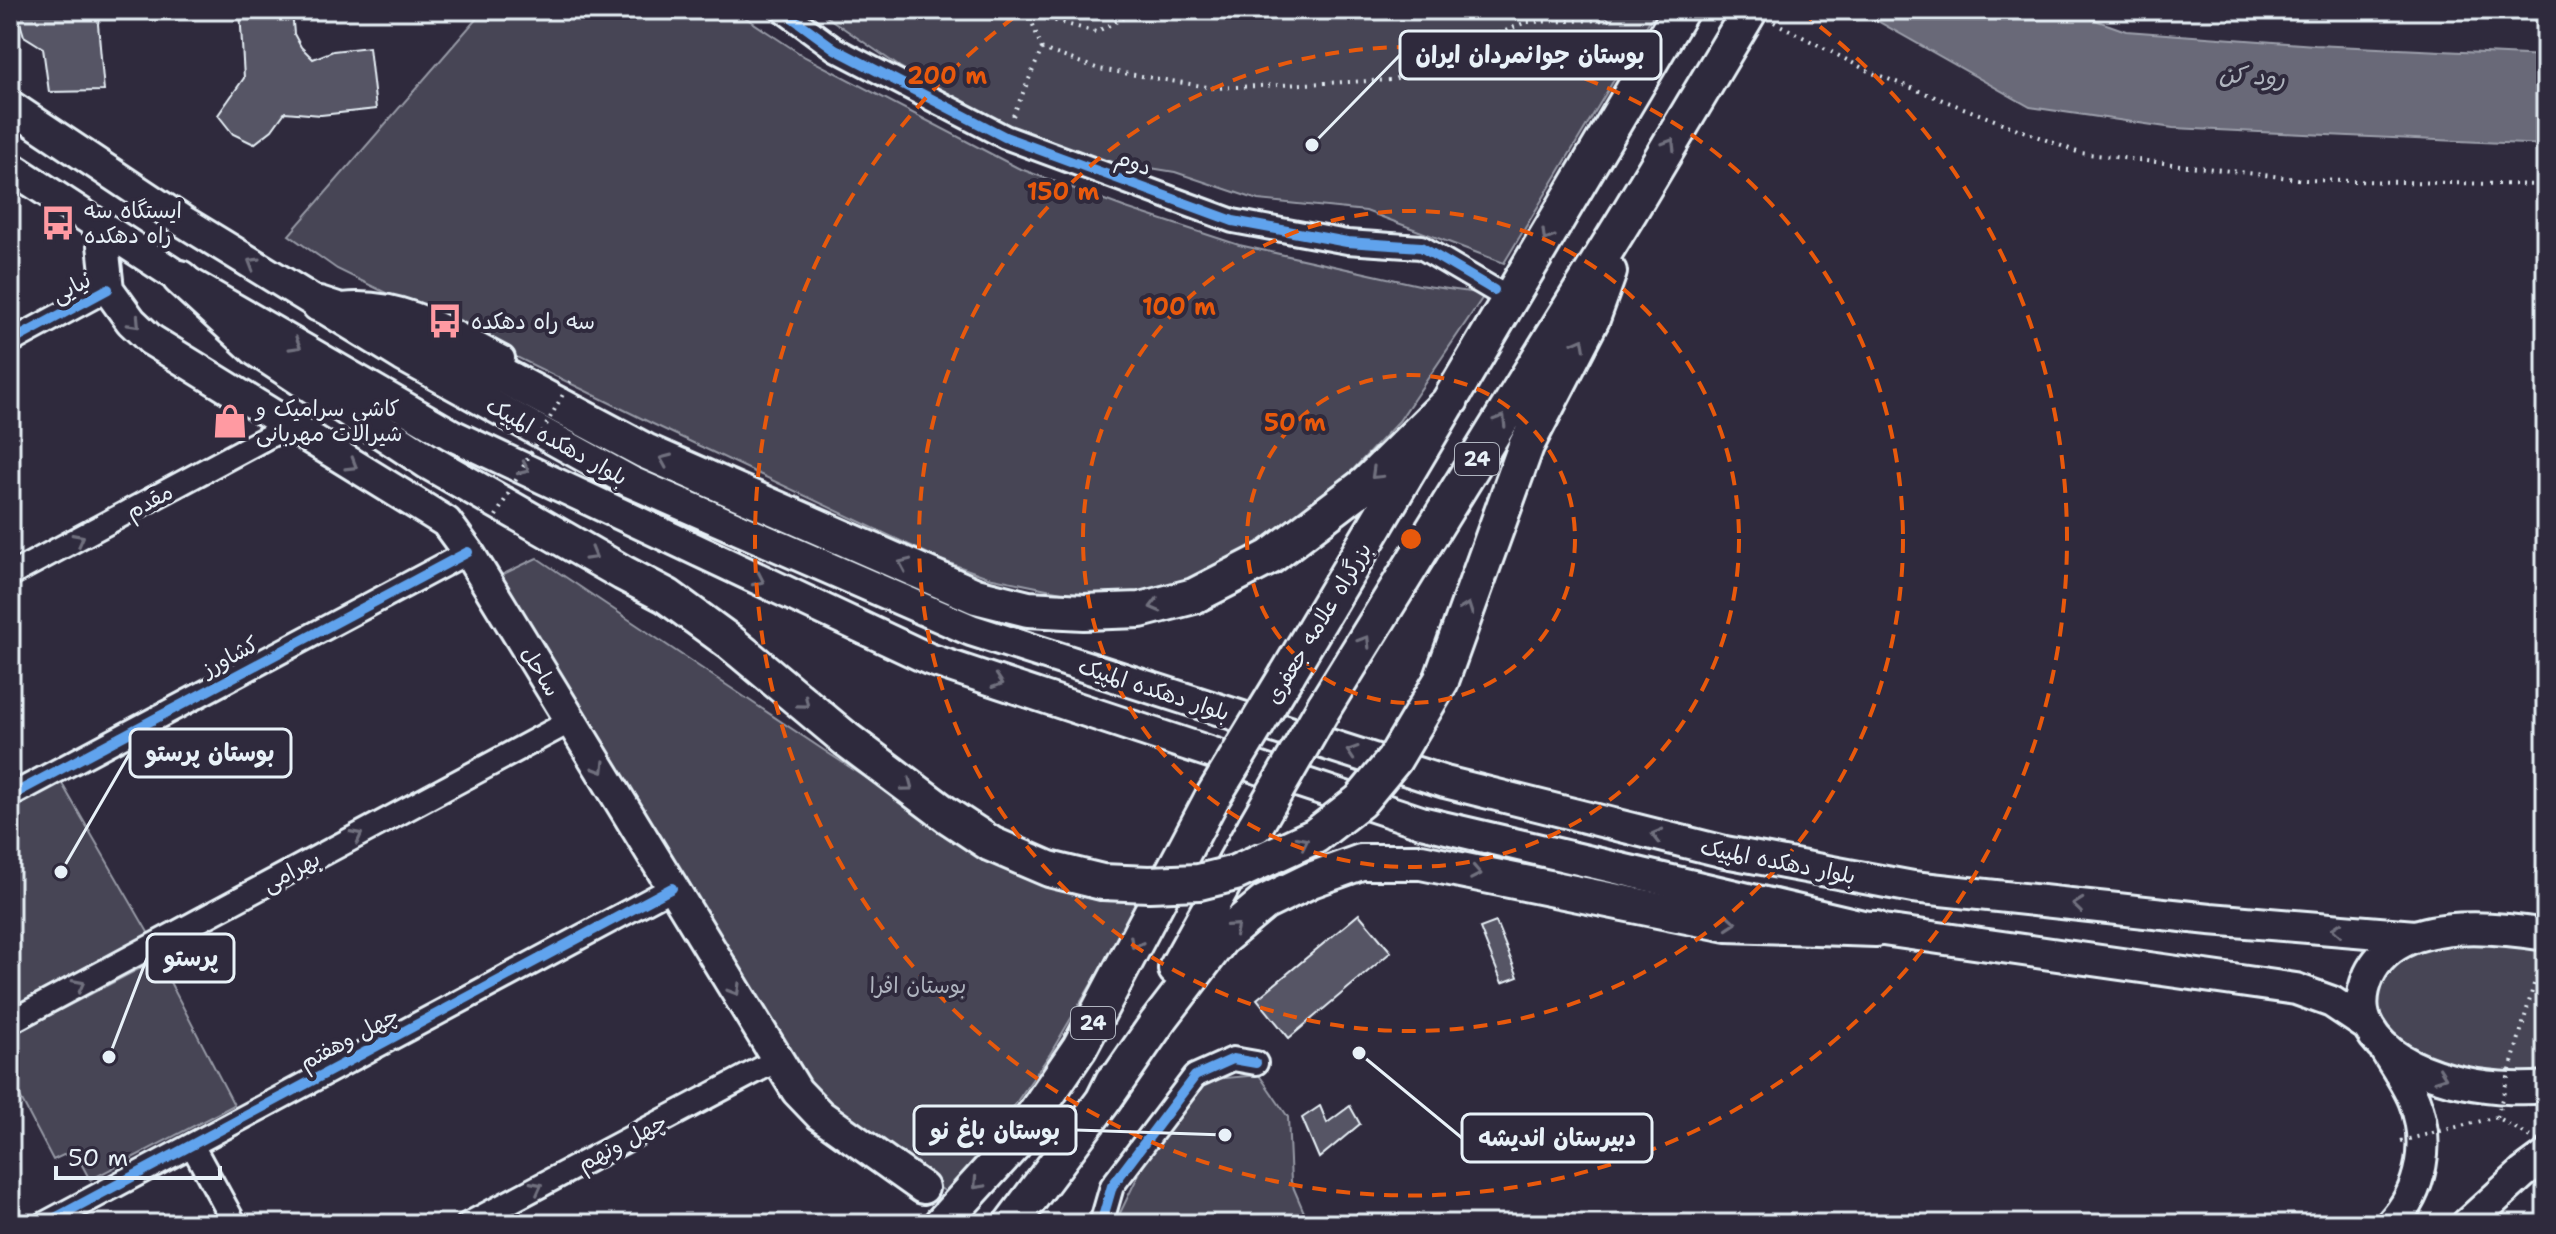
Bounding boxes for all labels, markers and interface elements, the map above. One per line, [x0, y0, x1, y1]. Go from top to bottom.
callout: بوستان جوانمردان ایران [1400, 31, 1661, 79]
text: بوستان جوانمردان ایران [1416, 39, 1644, 71]
water label: رود کن [2218, 58, 2286, 94]
text: 200 m [907, 60, 987, 92]
one-way arrow [1660, 138, 1676, 153]
street label: دوم [1111, 143, 1156, 185]
text: 150 m [1027, 176, 1099, 208]
place label: ایستگاه سه راه دهکده [84, 196, 182, 250]
bus stop icon: ایستگاه سه راه دهکده [39, 204, 77, 242]
one-way arrow [1541, 227, 1557, 242]
one-way arrow [247, 257, 262, 273]
street label: نیایی [46, 265, 96, 310]
text: 100 m [1142, 291, 1216, 323]
bus stop icon: سه راه دهکده [426, 302, 464, 340]
place label: سه راه دهکده [471, 307, 595, 336]
one-way arrow [126, 314, 140, 329]
one-way arrow [287, 335, 302, 351]
one-way arrow [1570, 337, 1585, 352]
street label: بلوار دهکده المپیک [481, 391, 633, 492]
place label: کاشی سرامیک و شیرالات مهربانی [254, 394, 403, 448]
shop icon: کاشی سرامیک و شیرالات مهربانی [211, 402, 249, 440]
text: 50 m [1264, 407, 1326, 439]
one-way arrow [1492, 414, 1507, 429]
road number: 24 [1455, 443, 1499, 475]
one-way arrow [659, 454, 674, 470]
one-way arrow [343, 455, 358, 471]
one-way arrow [516, 459, 530, 475]
one-way arrow [1371, 465, 1385, 480]
street label: مقدم [121, 477, 179, 528]
centre of rings [1397, 525, 1425, 553]
one-way arrow [70, 533, 85, 548]
street label: بزرگراه علامه جعفری [1259, 537, 1378, 709]
one-way arrow [583, 545, 597, 561]
one-way arrow [898, 558, 912, 574]
one-way arrow [751, 570, 766, 586]
one-way arrow [1148, 597, 1162, 614]
one-way arrow [1457, 602, 1474, 616]
street label: کشاورز [195, 629, 264, 684]
one-way arrow [1355, 635, 1370, 650]
street label: ساحل [514, 641, 567, 702]
street label: بلوار دهکده المپیک [1075, 651, 1233, 728]
one-way arrow [990, 673, 1004, 689]
one-way arrow [795, 694, 810, 708]
callout: بوستان پرستو [130, 729, 291, 777]
text: بوستان پرستو [143, 737, 275, 769]
one-way arrow [1345, 745, 1359, 761]
one-way arrow [590, 759, 606, 774]
one-way arrow [900, 776, 914, 790]
one-way arrow [1650, 827, 1664, 844]
one-way arrow [349, 830, 364, 845]
street label: بلوار دهکده المپیک [1698, 832, 1858, 891]
one-way arrow [1294, 836, 1309, 852]
street label: بهرامی [257, 844, 325, 899]
one-way arrow [1469, 864, 1483, 881]
one-way arrow [2071, 897, 2084, 914]
one-way arrow [1725, 914, 1738, 931]
one-way arrow [2330, 921, 2343, 938]
one-way arrow [1225, 923, 1240, 938]
callout: پرستو [147, 934, 234, 982]
one-way arrow [1129, 935, 1144, 950]
text: پرستو [162, 942, 218, 974]
park label: بوستان افرا [870, 971, 966, 1000]
one-way arrow [70, 979, 85, 994]
one-way arrow [725, 981, 740, 996]
street label: چهل وهفتم [295, 1000, 405, 1078]
road number: 24 [1071, 1007, 1115, 1039]
one-way arrow [2433, 1067, 2447, 1083]
callout: بوستان باغ نو [914, 1106, 1076, 1154]
street label: چهل ونهم [572, 1107, 673, 1180]
callout: دبیرستان اندیشه [1462, 1114, 1652, 1162]
text: بوستان باغ نو [928, 1115, 1060, 1148]
text: دبیرستان اندیشه [1478, 1122, 1636, 1154]
scale bar [56, 1130, 220, 1180]
text: 50 m [68, 1142, 128, 1174]
one-way arrow [974, 1174, 988, 1189]
one-way arrow [529, 1182, 543, 1197]

